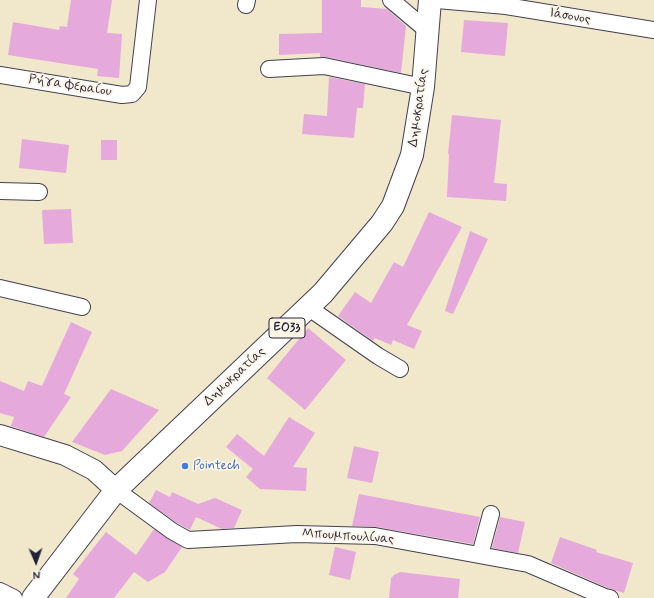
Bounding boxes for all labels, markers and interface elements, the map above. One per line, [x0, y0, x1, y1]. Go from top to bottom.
street label: Ιάσονος [548, 6, 592, 28]
street label: Δημοκρατίας [406, 68, 432, 148]
street label: Ρήγα Φεραίου [27, 72, 113, 100]
road number: ΕΟ33 [269, 318, 305, 338]
street label: Δημοκρατίας [201, 344, 269, 410]
place label: Pointech [193, 458, 240, 474]
marker: Pointech [180, 461, 190, 471]
street label: Μπουμπουλίνας [301, 526, 395, 548]
north arrow [16, 542, 56, 582]
text: N [33, 567, 40, 581]

